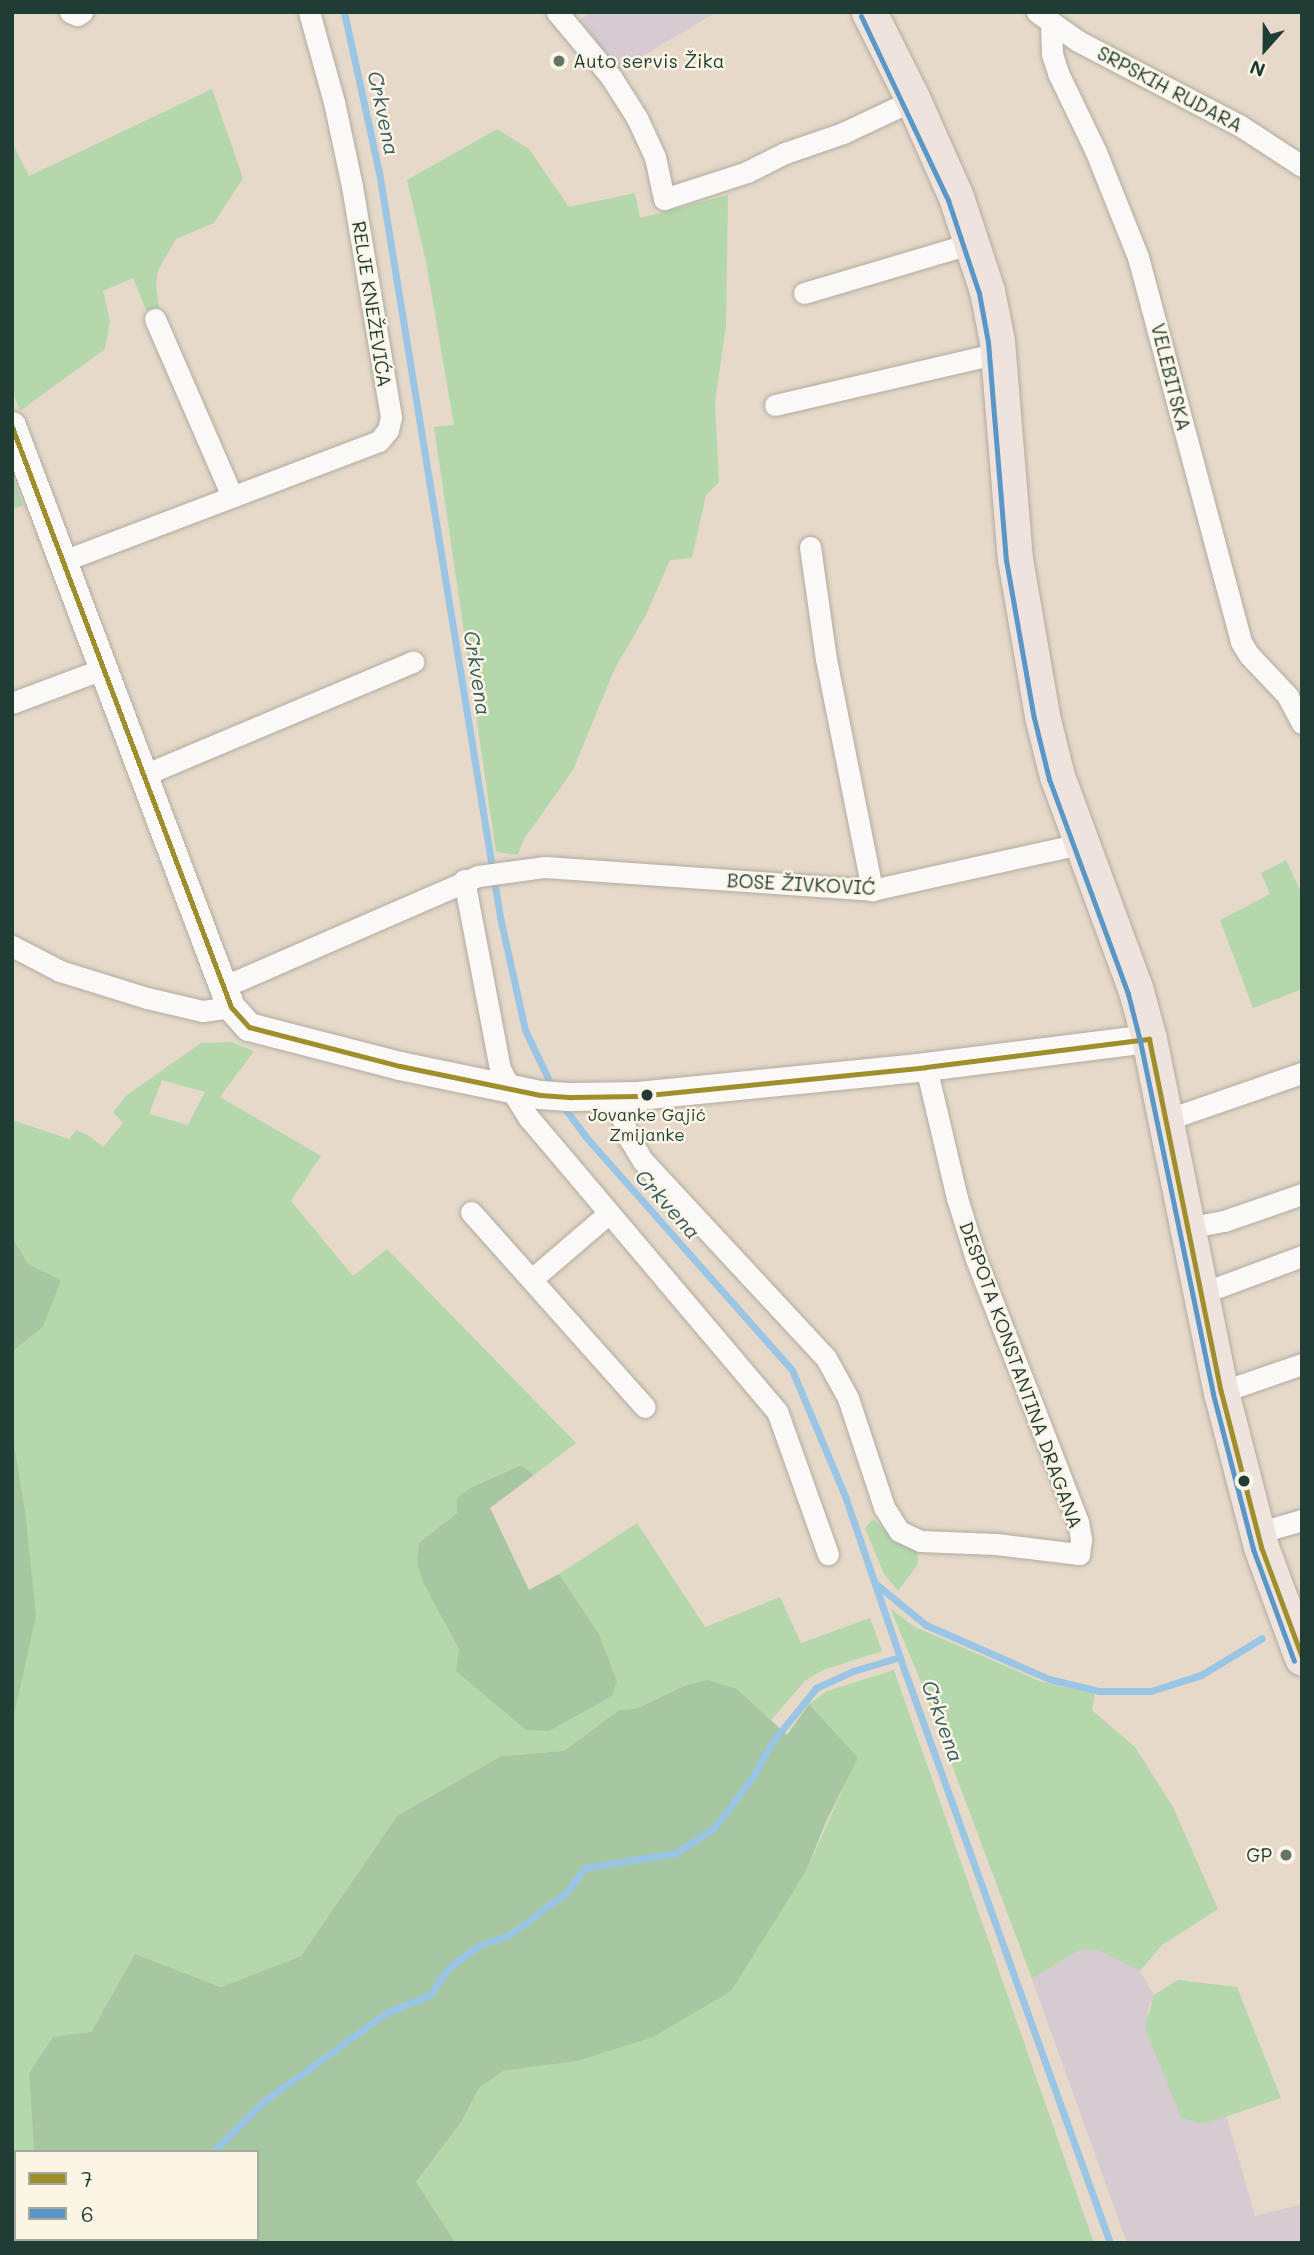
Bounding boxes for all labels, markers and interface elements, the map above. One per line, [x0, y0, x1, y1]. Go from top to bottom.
north arrow [1230, 14, 1300, 84]
street label: SRPSKIH RUDARA [1094, 41, 1246, 137]
place label: Auto servis Žika [573, 50, 724, 72]
marker: Auto servis Žika [551, 53, 567, 69]
text: N [1246, 55, 1269, 83]
water label: Crkvena [363, 69, 405, 157]
street label: RELJE KNEŽEVIĆA [348, 219, 396, 389]
street label: VELEBITSKA [1147, 321, 1195, 433]
water label: Crkvena [459, 629, 497, 717]
street label: BOSE ŽIVKOVIĆ [726, 869, 876, 899]
marker: Jovanke Gajić Zmijanke [640, 1088, 654, 1102]
place label: Jovanke Gajić Zmijanke [588, 1105, 706, 1145]
water label: Crkvena [630, 1164, 706, 1244]
street label: DESPOTA KONSTANTINA DRAGANA [955, 1218, 1087, 1532]
unlabelled marker [1237, 1474, 1251, 1488]
water label: Crkvena [917, 1677, 969, 1765]
place label: GP [1246, 1844, 1272, 1866]
marker: GP [1278, 1847, 1294, 1863]
legend [14, 2150, 259, 2241]
text: 7 [81, 2165, 93, 2192]
text: 6 [81, 2200, 94, 2227]

